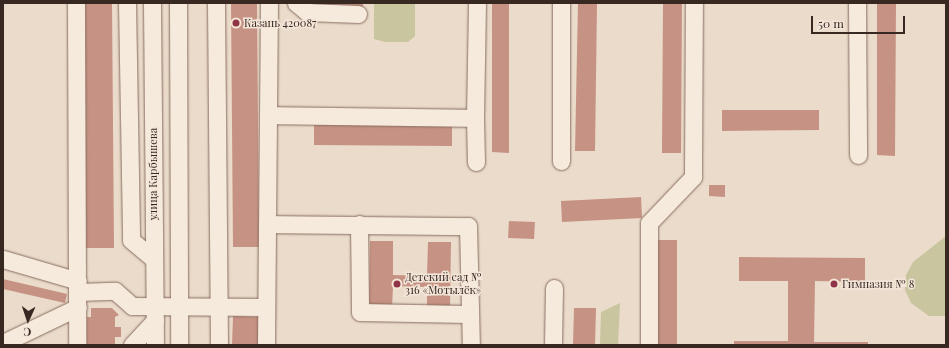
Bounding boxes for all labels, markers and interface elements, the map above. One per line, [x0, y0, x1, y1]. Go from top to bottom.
scale bar [813, 8, 907, 34]
text: 50 m [818, 15, 844, 31]
place label: Казань 420087 [244, 16, 317, 30]
marker: Казань 420087 [231, 18, 241, 28]
street label: улица Карбышева [146, 128, 160, 220]
place label: Детский сад № 316 «Мотылёк» [405, 271, 482, 297]
place label: Гимназия № 8 [842, 277, 914, 291]
marker: Детский сад № 316 «Мотылёк» [392, 279, 402, 289]
marker: Гимназия № 8 [829, 279, 839, 289]
north arrow [8, 300, 48, 340]
text: С [23, 325, 32, 340]

